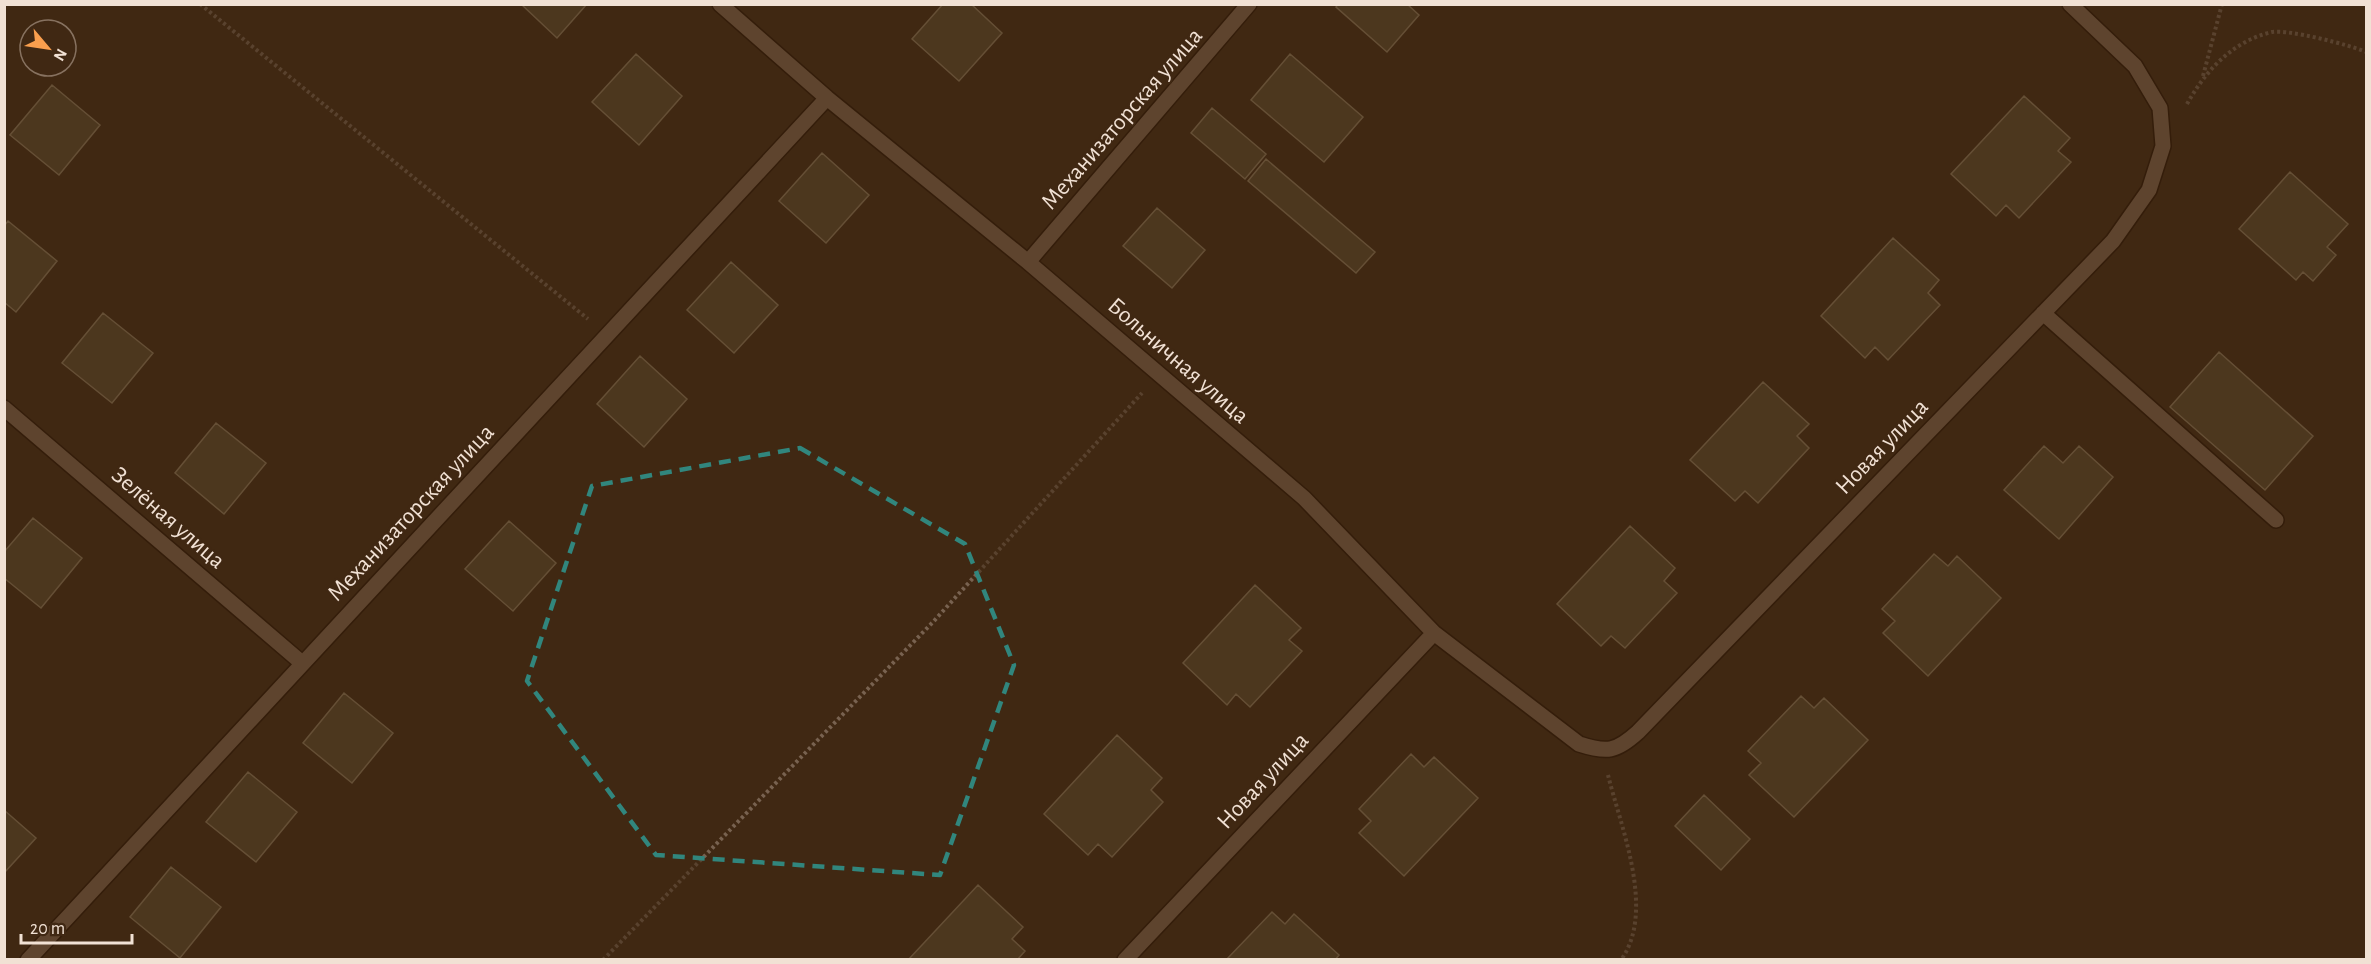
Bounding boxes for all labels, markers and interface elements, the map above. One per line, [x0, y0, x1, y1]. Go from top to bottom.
north arrow [18, 18, 78, 78]
street label: Механизаторская улица [1037, 24, 1207, 214]
text: N [51, 46, 70, 64]
street label: Больничная улица [1103, 294, 1253, 428]
street label: Новая улица [1831, 395, 1933, 499]
street label: Механизаторская улица [323, 420, 499, 606]
street label: Зелёная улица [107, 463, 229, 573]
street label: Новая улица [1213, 728, 1313, 834]
scale bar [21, 907, 132, 945]
text: 20 m [30, 920, 65, 938]

